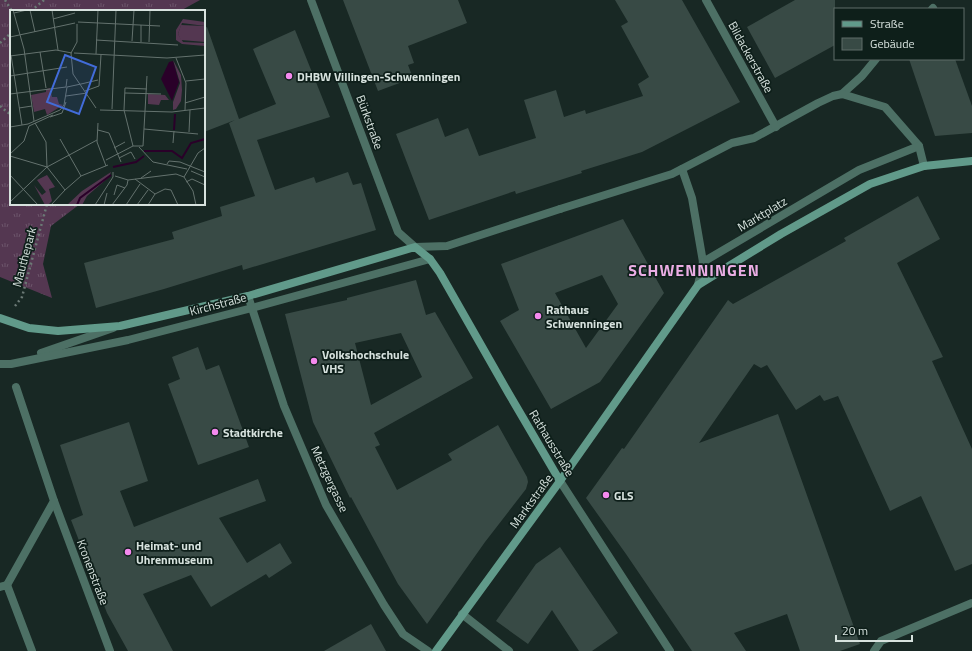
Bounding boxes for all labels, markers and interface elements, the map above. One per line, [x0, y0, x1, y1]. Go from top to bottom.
legend [834, 8, 964, 60]
inset map [10, 10, 205, 205]
text: Straße [870, 14, 904, 33]
street label: Bildackerstraße [724, 18, 778, 96]
text: Gebäude [870, 34, 915, 53]
place label: DHBW Villingen-Schwenningen [297, 67, 460, 86]
marker: DHBW Villingen-Schwenningen [284, 71, 294, 81]
street label: Bürkstraße [351, 92, 389, 152]
street label: Marktplatz [734, 192, 790, 236]
street label: Mauthepark [7, 225, 41, 289]
district label: SCHWENNINGEN [628, 258, 760, 282]
street label: Kirchstraße [187, 287, 249, 321]
place label: Rathaus Schwenningen [546, 300, 622, 333]
marker: Rathaus Schwenningen [533, 311, 543, 321]
place label: Volkshochschule VHS [322, 345, 409, 378]
marker: Volkshochschule VHS [309, 356, 319, 366]
street label: Rathausstraße [525, 406, 579, 480]
place label: Stadtkirche [223, 423, 283, 442]
marker: Stadtkirche [210, 427, 220, 437]
street label: Metzgergasse [306, 443, 354, 515]
street label: Marktstraße [505, 470, 557, 532]
place label: GLS [614, 486, 634, 505]
marker: GLS [601, 490, 611, 500]
street label: Kronenstraße [72, 536, 114, 608]
place label: Heimat- und Uhrenmuseum [136, 536, 213, 569]
marker: Heimat- und Uhrenmuseum [123, 547, 133, 557]
scale bar [836, 617, 912, 643]
text: 20 m [842, 621, 868, 640]

